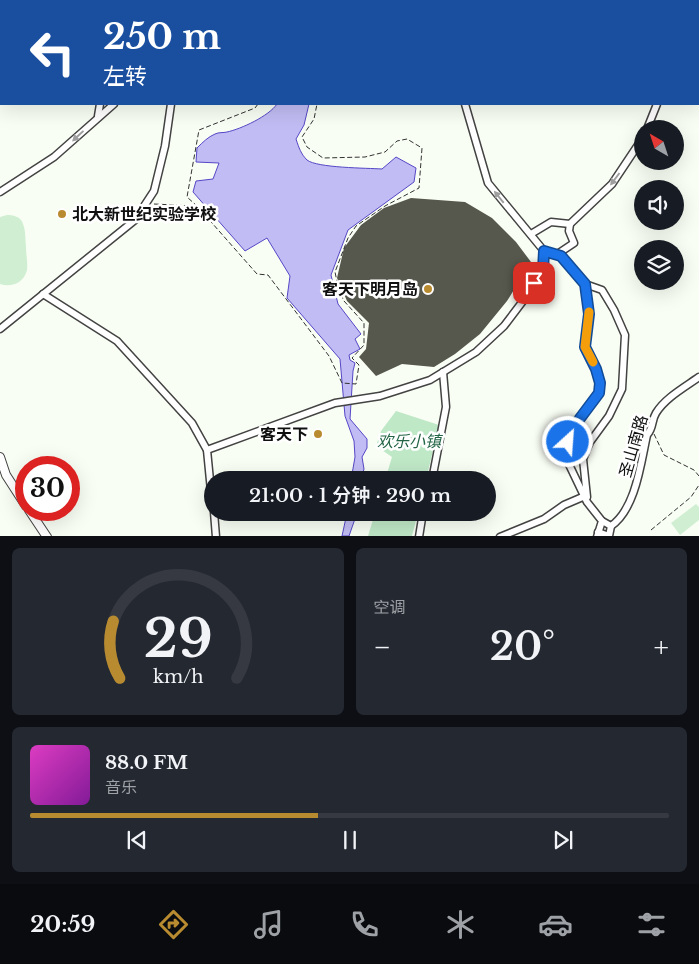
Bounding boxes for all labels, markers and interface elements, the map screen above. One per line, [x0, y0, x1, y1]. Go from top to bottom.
text: 250 m [103, 15, 221, 58]
icon: left [20, 20, 85, 85]
text: 左转 [103, 63, 147, 90]
north arrow [634, 120, 684, 170]
map controls [634, 120, 684, 290]
one-way arrow [72, 130, 84, 142]
one-way arrow [610, 172, 620, 186]
button: sound [634, 180, 684, 230]
one-way arrow [494, 191, 505, 203]
place label: 北大新世纪实验学校 [72, 204, 217, 224]
marker: 北大新世纪实验学校 [56, 208, 68, 220]
button: layers [634, 240, 684, 290]
pin [513, 262, 555, 304]
icon: arrive [520, 269, 548, 297]
place label: 客天下明月岛 [322, 279, 418, 299]
marker: 客天下明月岛 [422, 283, 434, 295]
street label: 圣山南路 [615, 412, 651, 480]
position arrow [541, 415, 593, 467]
place label: 客天下 [260, 424, 308, 444]
marker: 客天下 [312, 428, 324, 440]
park label: 欢乐小镇 [377, 431, 444, 451]
speed limit sign: 30 [15, 456, 80, 521]
text: 21:00 · 1 分钟 · 290 m [249, 484, 451, 507]
text: 空调 [374, 597, 406, 617]
text: 29 [143, 607, 212, 671]
text: 20° [490, 623, 555, 670]
text: − [374, 630, 391, 665]
text: + [654, 630, 669, 665]
text: km/h [152, 666, 203, 688]
text: 88.0 FM [105, 751, 188, 774]
text: 音乐 [105, 777, 137, 797]
icon: previous [123, 826, 151, 854]
icon: pause [336, 826, 364, 854]
icon: next [549, 826, 577, 854]
icon: directions [156, 907, 191, 942]
icon: music [251, 907, 286, 942]
icon: phone [347, 907, 382, 942]
icon: climate [443, 907, 478, 942]
icon: car [538, 907, 573, 942]
icon: filters [634, 907, 669, 942]
text: 20:59 [30, 911, 95, 938]

